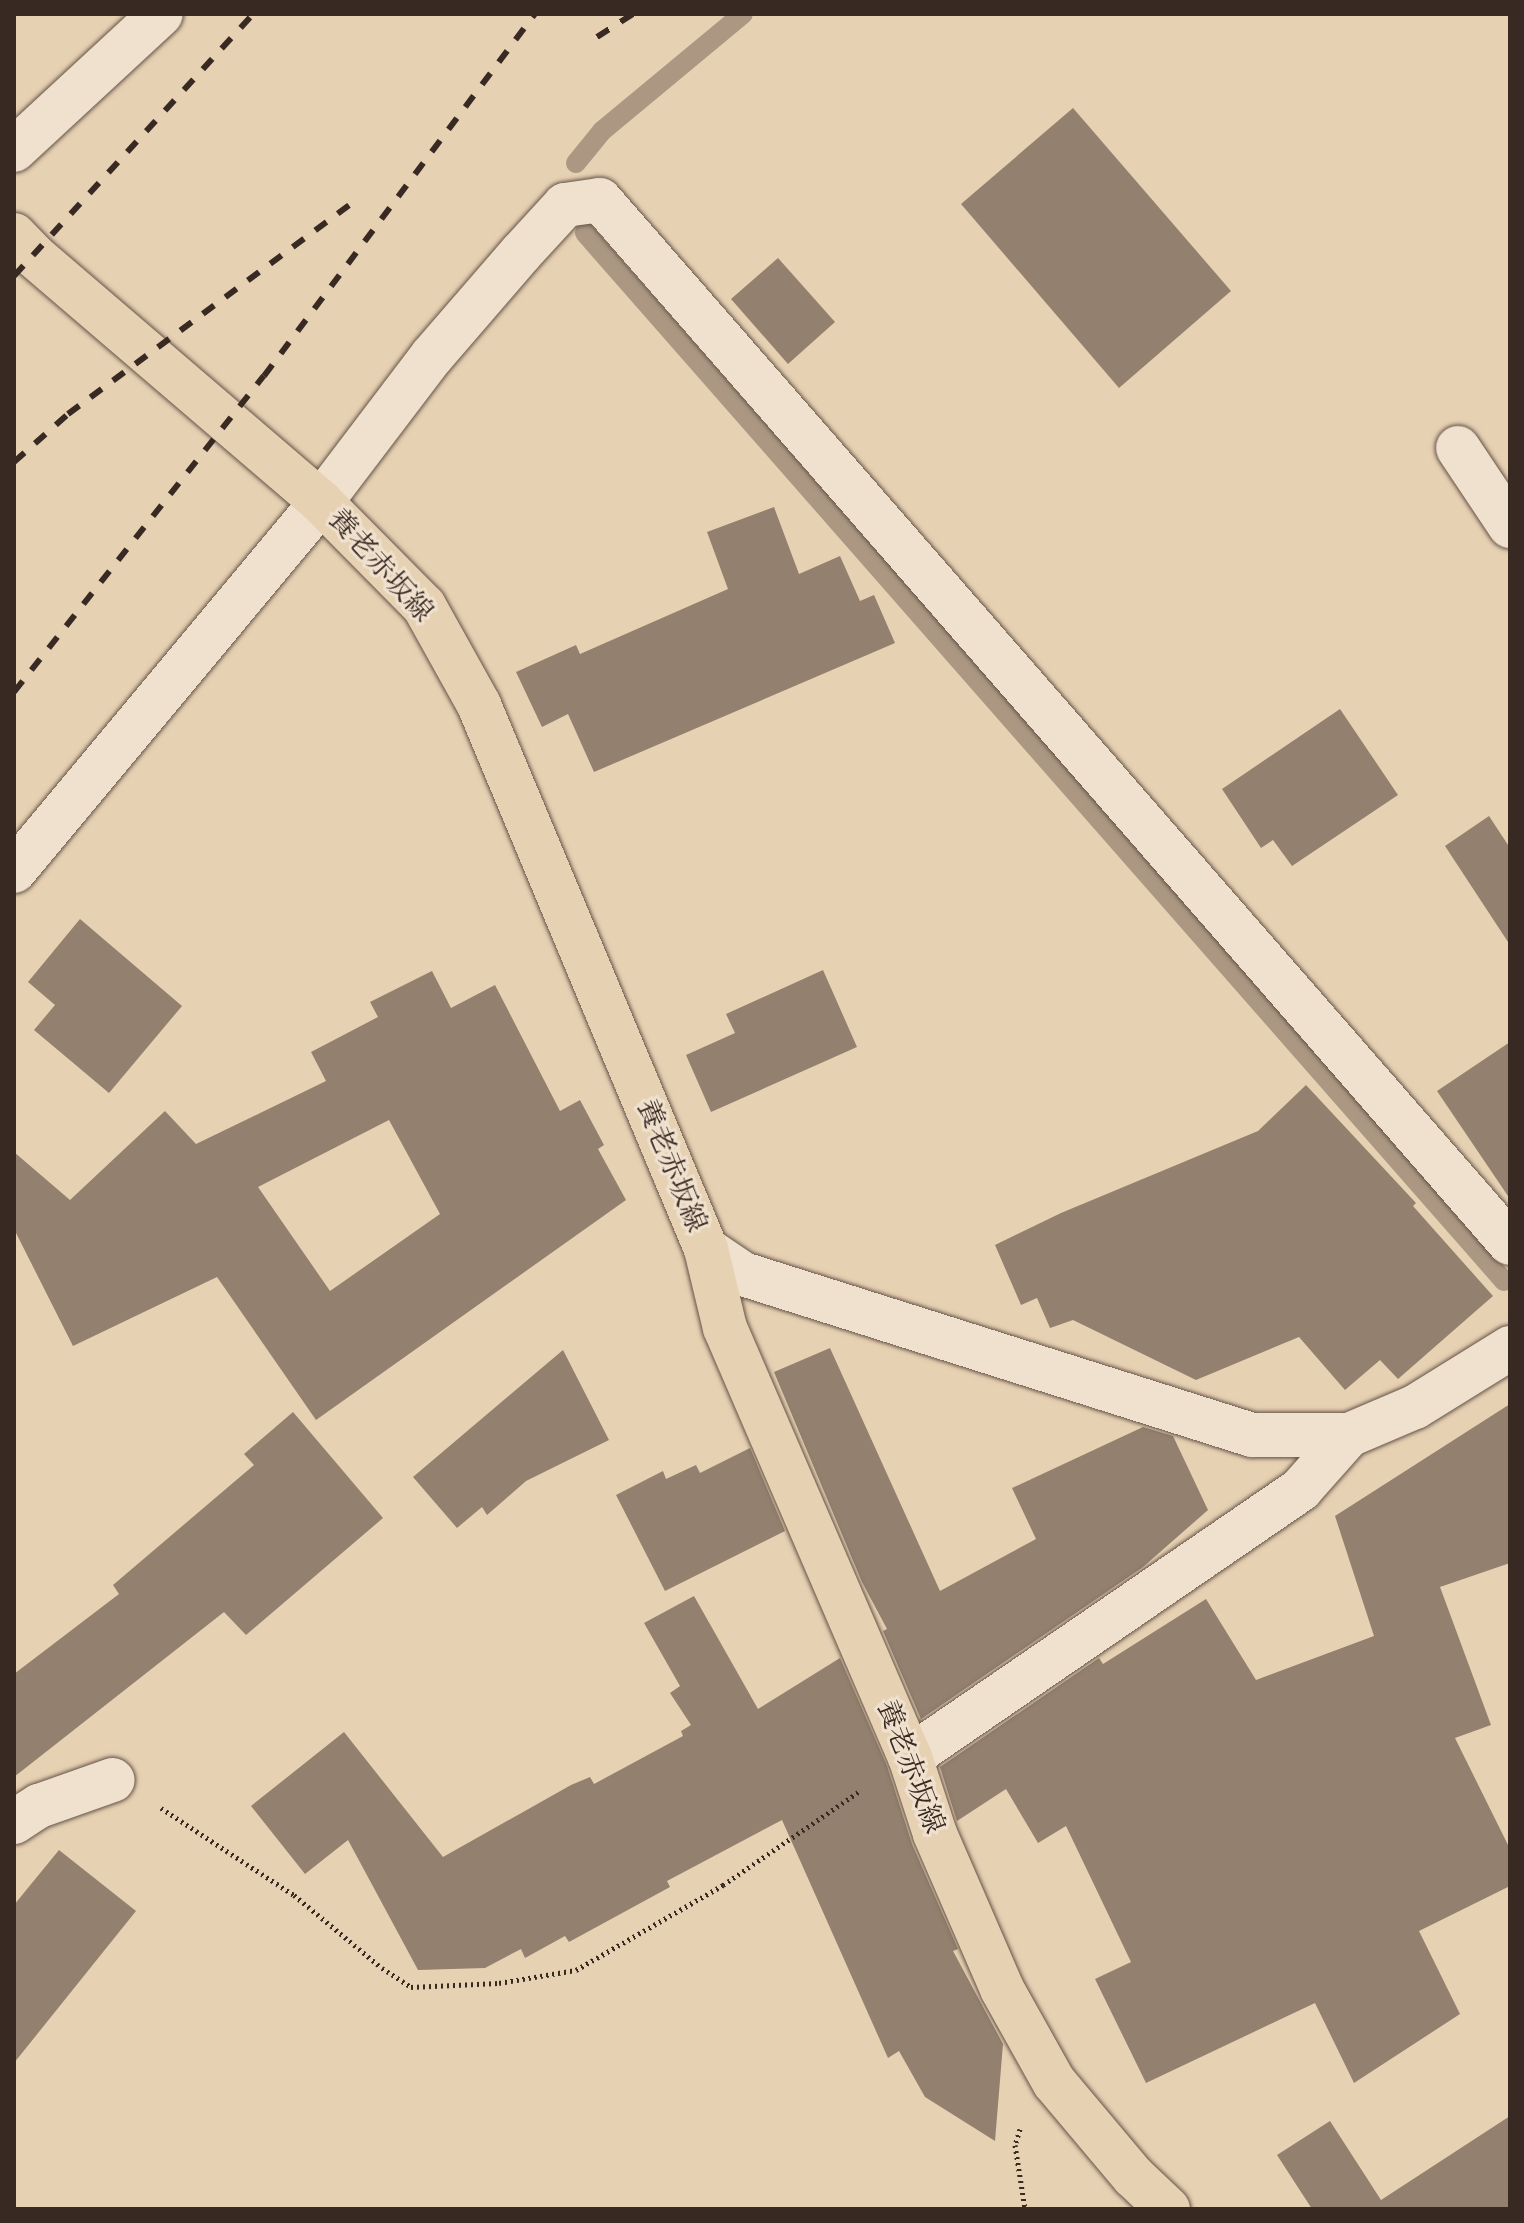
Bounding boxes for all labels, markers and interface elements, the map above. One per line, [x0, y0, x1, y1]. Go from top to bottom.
street label: 養老赤坂線 [321, 503, 439, 629]
street label: 養老赤坂線 [629, 1095, 713, 1237]
street label: 養老赤坂線 [869, 1696, 951, 1838]

